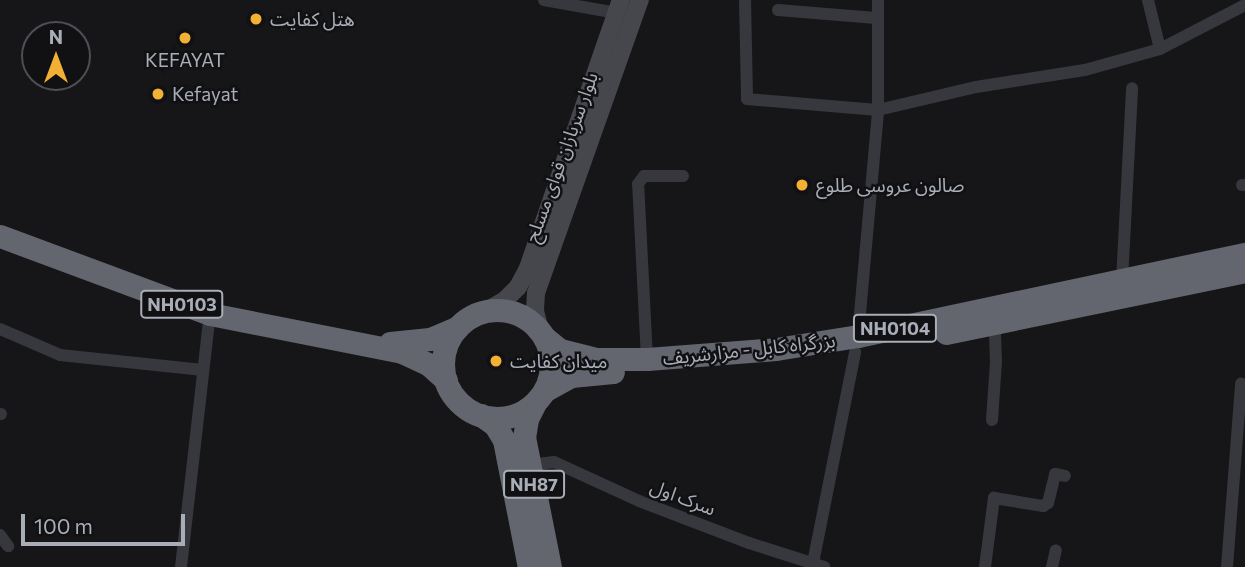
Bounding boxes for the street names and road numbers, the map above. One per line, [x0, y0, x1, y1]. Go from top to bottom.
street label: بلوار سربازان قوای مسلح [520, 69, 602, 245]
road number: NH0103 [140, 290, 224, 318]
road number: NH0104 [851, 314, 939, 342]
street label: بزرگراه کابل - مزارشریف [662, 329, 836, 369]
road number: NH87 [503, 470, 566, 498]
street label: سرک اول [647, 474, 719, 520]

